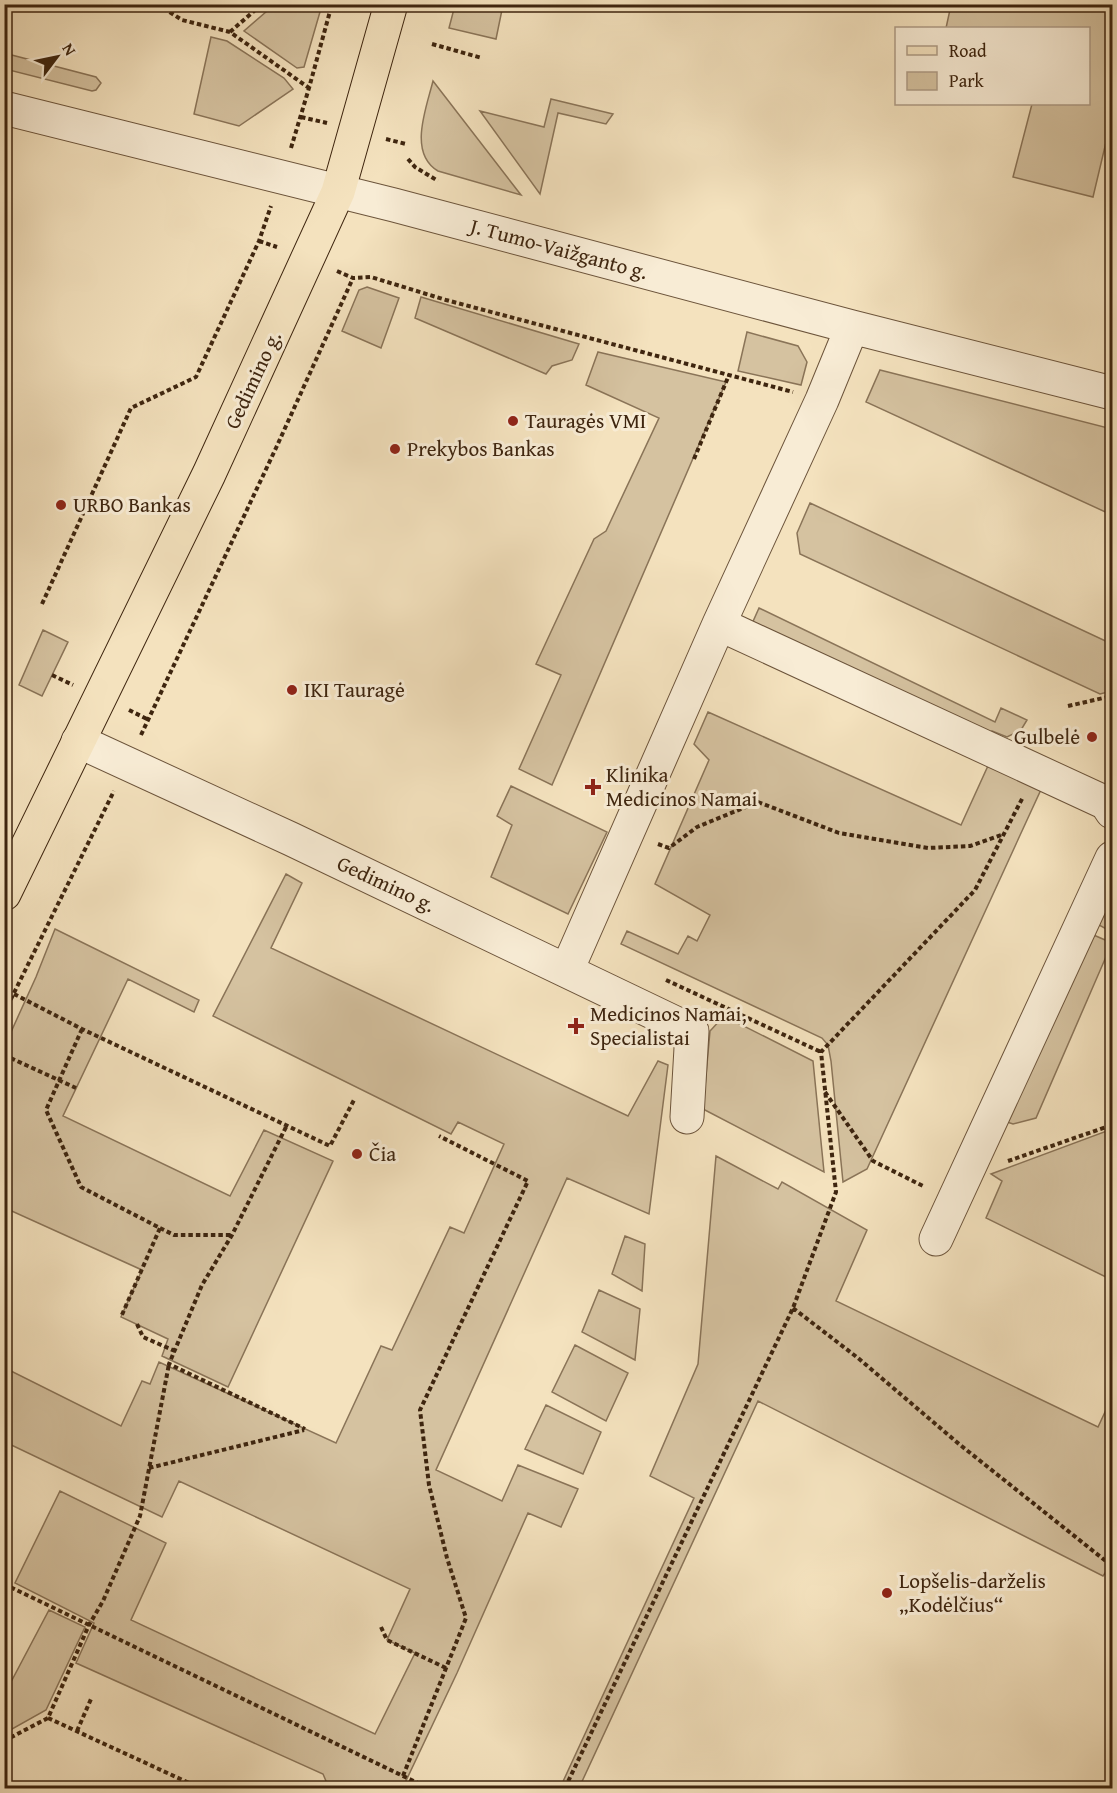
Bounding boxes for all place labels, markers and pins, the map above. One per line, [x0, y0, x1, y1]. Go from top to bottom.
place label: Tauragės VMI [525, 405, 646, 436]
marker: Tauragės VMI [506, 414, 520, 428]
place label: Prekybos Bankas [407, 433, 555, 464]
marker: Prekybos Bankas [388, 442, 402, 456]
place label: URBO Bankas [73, 489, 191, 520]
marker: URBO Bankas [54, 498, 68, 512]
place label: IKI Tauragė [304, 674, 405, 705]
marker: IKI Tauragė [285, 683, 299, 697]
place label: Gulbelė [1014, 721, 1080, 752]
marker: Gulbelė [1085, 730, 1099, 744]
place label: Klinika Medicinos Namai [606, 759, 758, 814]
marker: Klinika Medicinos Namai [584, 778, 602, 796]
place label: Medicinos Namai, Specialistai [590, 998, 747, 1053]
marker: Medicinos Namai, Specialistai [567, 1017, 585, 1035]
place label: Čia [369, 1138, 396, 1169]
marker: Čia [350, 1147, 364, 1161]
place label: Lopšelis-darželis „Kodėlčius“ [899, 1565, 1046, 1620]
marker: Lopšelis-darželis „Kodėlčius“ [880, 1586, 894, 1600]

